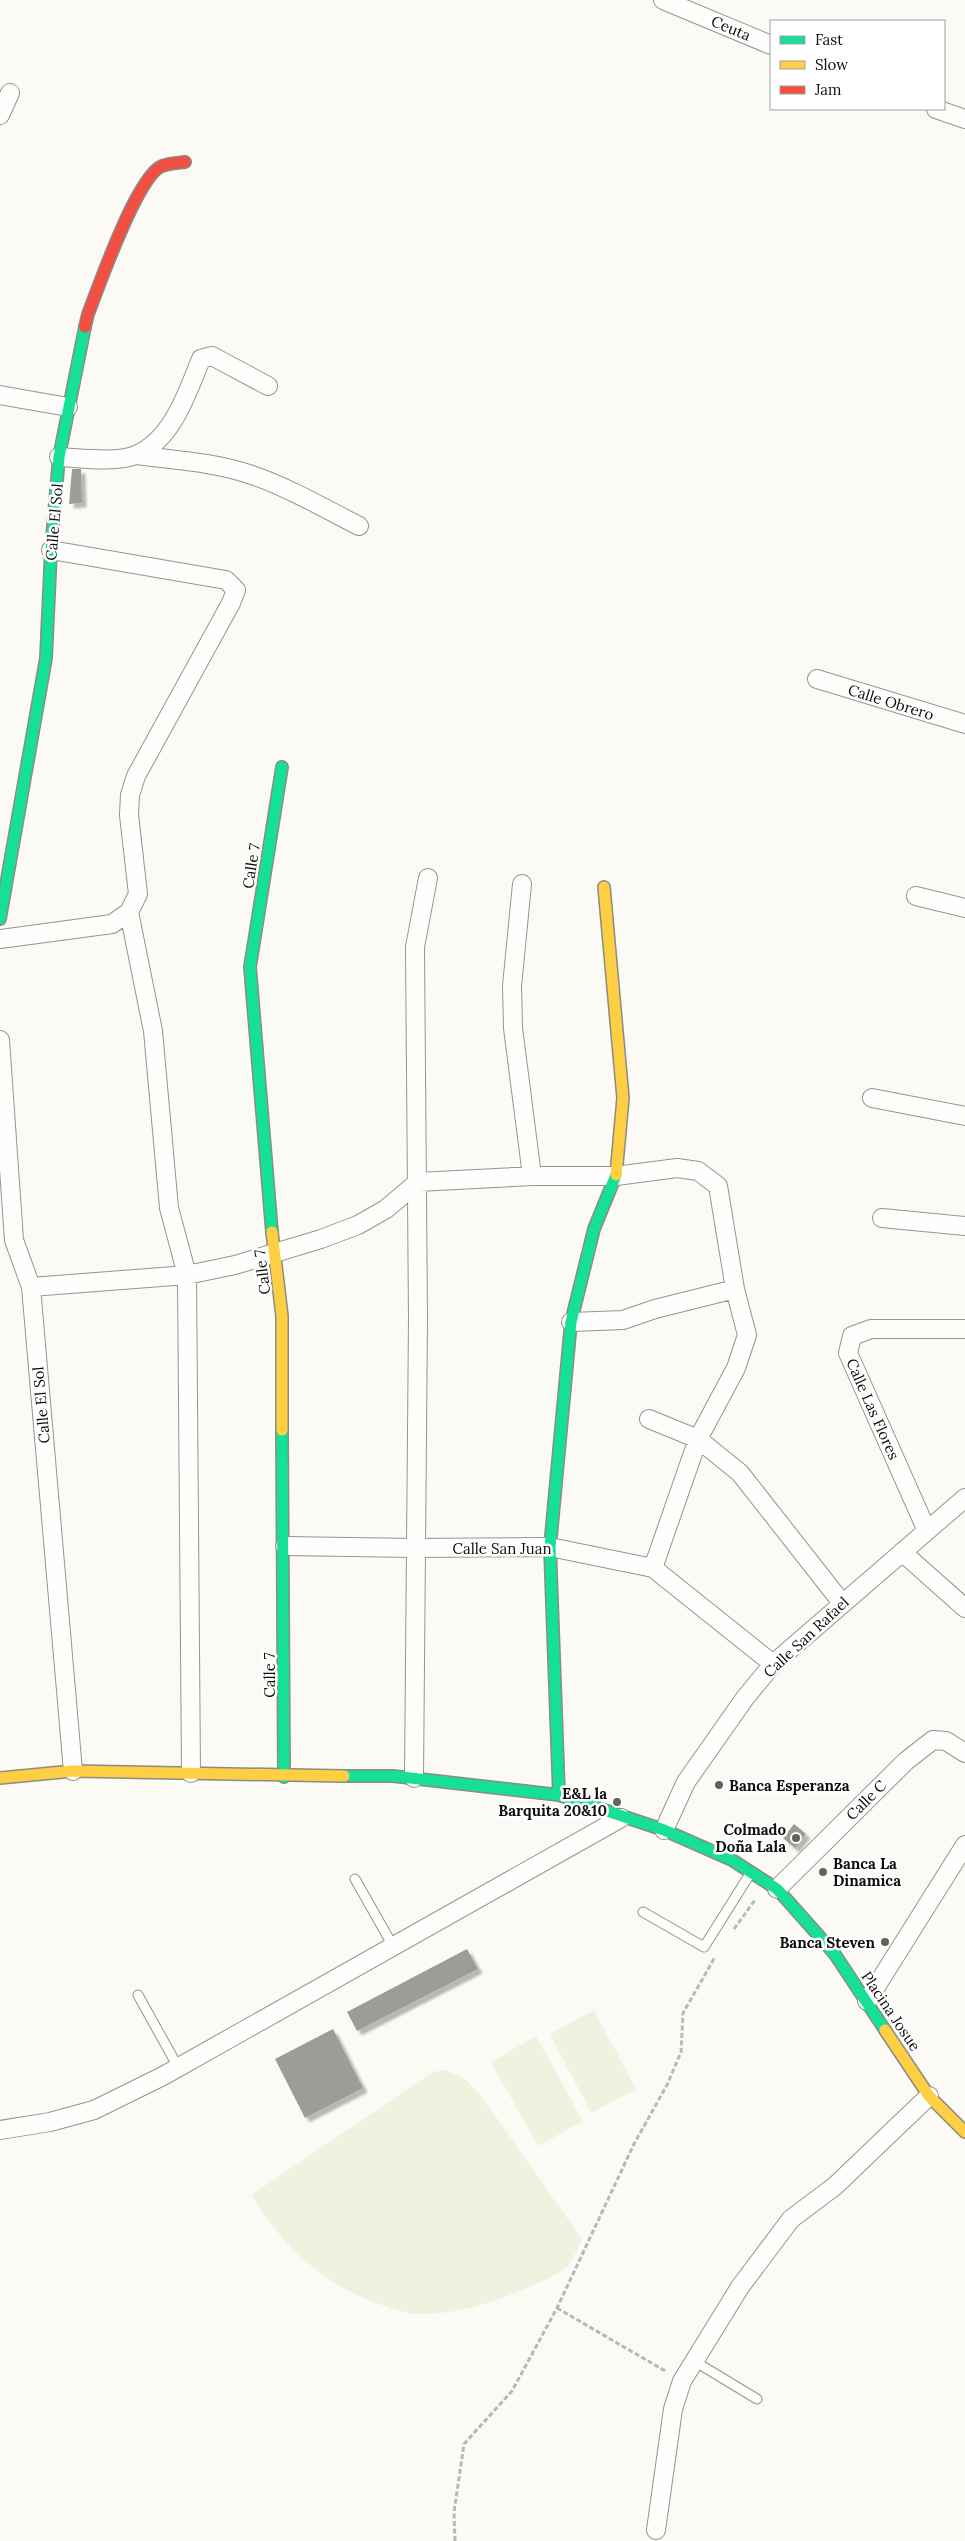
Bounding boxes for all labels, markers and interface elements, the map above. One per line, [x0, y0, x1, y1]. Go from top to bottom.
street label: Ceuta [708, 11, 754, 45]
legend [770, 20, 945, 110]
text: Fast [815, 30, 843, 49]
text: Slow [815, 55, 848, 74]
text: Jam [814, 80, 842, 99]
street label: Calle El Sol [41, 483, 67, 561]
street label: Calle Obrero [846, 680, 936, 724]
street label: Calle 7 [238, 842, 264, 890]
street label: Calle 7 [250, 1248, 274, 1296]
street label: Calle Las Flores [842, 1356, 904, 1463]
street label: Calle El Sol [28, 1366, 54, 1444]
street label: Calle San Juan [452, 1539, 552, 1558]
street label: Calle San Rafael [759, 1593, 853, 1681]
street label: Calle 7 [260, 1652, 279, 1698]
place label: Banca Esperanza [729, 1776, 850, 1795]
street label: Calle C [842, 1776, 890, 1824]
marker: Banca Esperanza [713, 1779, 725, 1791]
place label: E&L la Barquita 20&10 [498, 1784, 607, 1820]
marker: E&L la Barquita 20&10 [611, 1796, 623, 1808]
place label: Colmado Doña Lala [715, 1820, 786, 1856]
marker: Colmado Doña Lala [790, 1832, 802, 1844]
place label: Banca La Dinamica [833, 1854, 901, 1890]
marker: Banca La Dinamica [817, 1866, 829, 1878]
place label: Banca Steven [779, 1933, 875, 1952]
marker: Banca Steven [879, 1936, 891, 1948]
street label: Placina Josue [857, 1967, 925, 2055]

